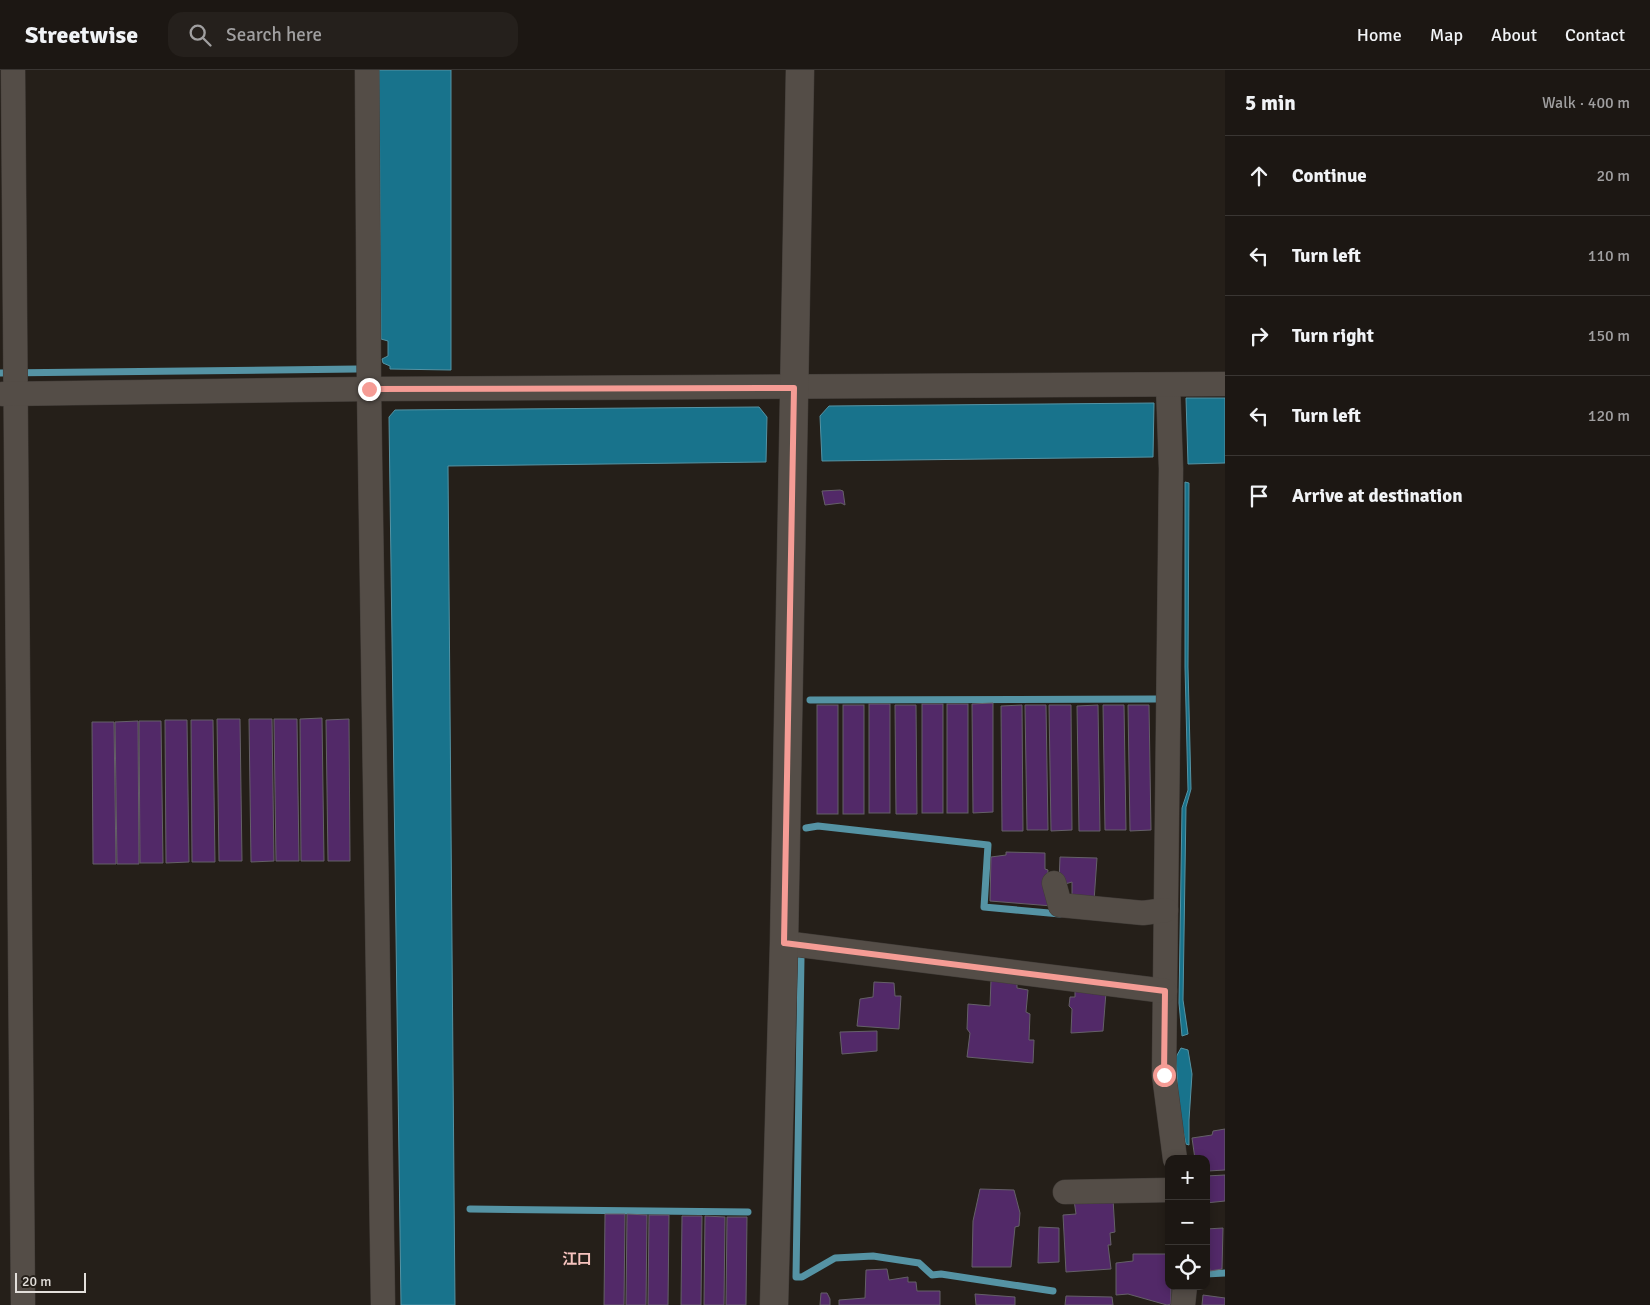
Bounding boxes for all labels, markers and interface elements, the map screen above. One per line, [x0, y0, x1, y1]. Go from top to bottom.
search box [168, 12, 518, 57]
text: Streetwise [25, 20, 138, 50]
icon: search [186, 21, 214, 49]
text: Search here [226, 23, 322, 47]
text: Home [1357, 24, 1402, 46]
text: Map [1430, 24, 1463, 46]
text: About [1491, 24, 1537, 46]
text: Contact [1565, 24, 1625, 46]
text: 5 min [1245, 90, 1296, 116]
text: Walk · 400 m [1542, 93, 1630, 113]
icon: ahead [1245, 162, 1273, 190]
text: Continue [1292, 164, 1367, 188]
text: 20 m [1596, 166, 1630, 186]
icon: left [1245, 242, 1273, 270]
text: Turn left [1292, 244, 1361, 268]
text: 110 m [1588, 246, 1630, 266]
icon: right [1245, 322, 1273, 350]
text: Turn right [1292, 324, 1374, 348]
text: 150 m [1588, 326, 1630, 346]
route end [358, 378, 381, 401]
icon: left [1245, 402, 1273, 430]
text: Turn left [1292, 404, 1361, 428]
text: 120 m [1588, 406, 1630, 426]
icon: arrive [1245, 482, 1273, 510]
text: Arrive at destination [1292, 484, 1463, 508]
route start [1153, 1064, 1176, 1087]
map controls [1165, 1155, 1210, 1290]
button: + [1165, 1155, 1210, 1200]
button: − [1165, 1200, 1210, 1245]
button: locate [1165, 1245, 1210, 1290]
district label: 江口 [562, 1250, 592, 1268]
scale bar [15, 1270, 86, 1293]
text: 20 m [22, 1273, 51, 1290]

